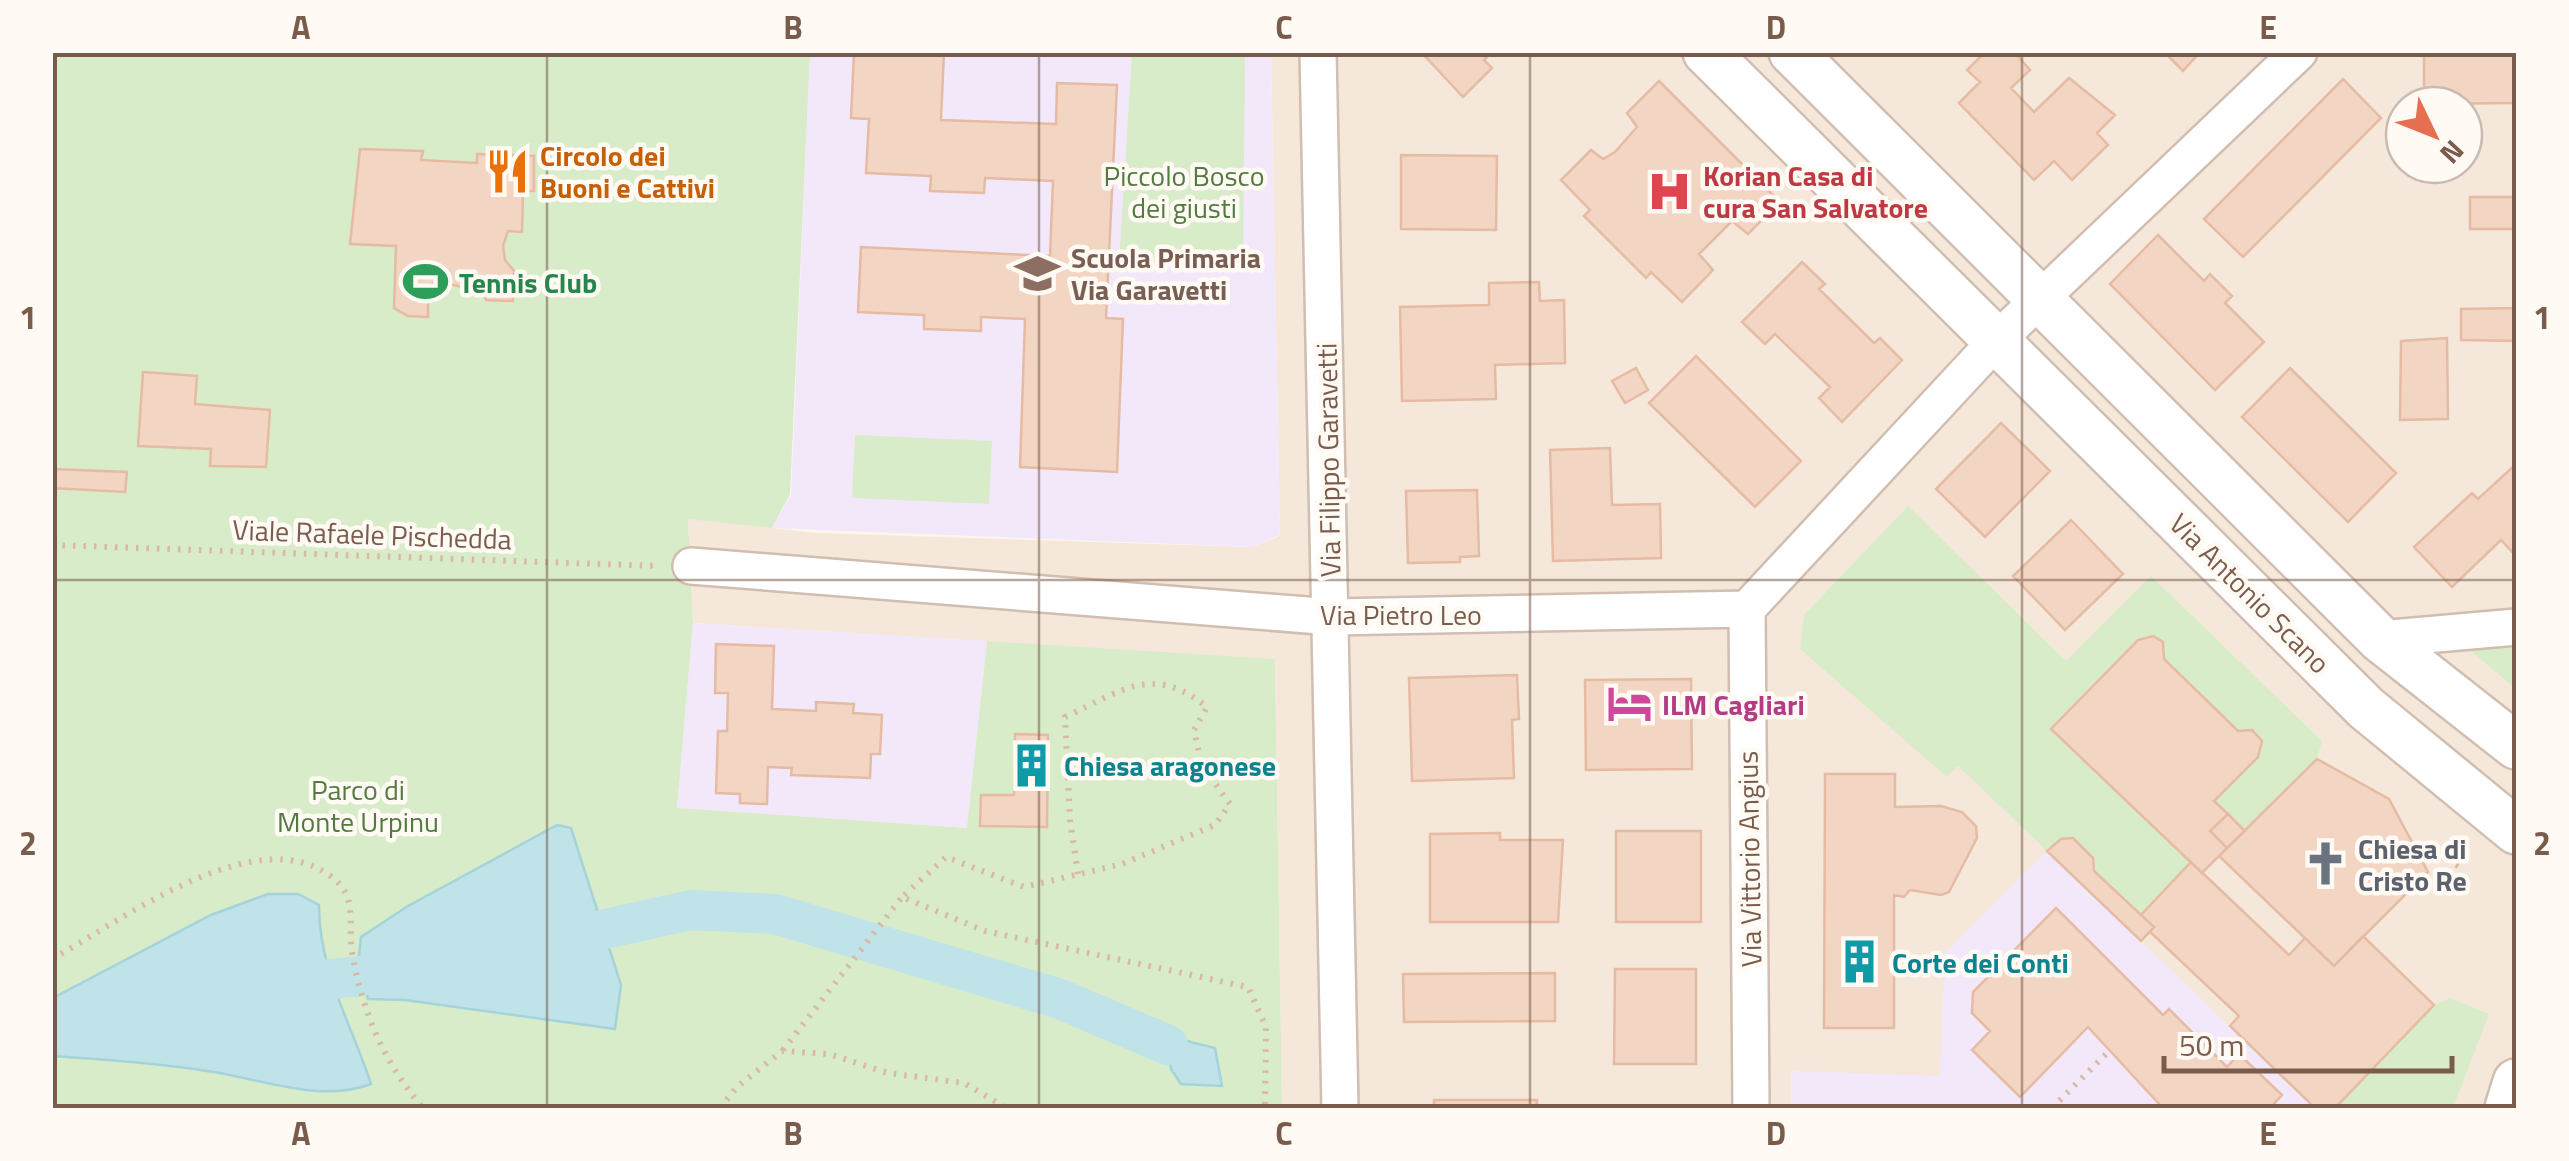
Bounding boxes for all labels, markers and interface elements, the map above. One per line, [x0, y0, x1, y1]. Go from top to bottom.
text: A [291, 3, 311, 51]
text: B [783, 3, 803, 51]
text: C [1275, 3, 1293, 51]
text: D [1766, 3, 1786, 51]
text: E [2259, 3, 2277, 51]
north arrow [2384, 85, 2484, 185]
text: N [2430, 131, 2475, 174]
place label: Circolo dei Buoni e Cattivi [540, 134, 715, 209]
restaurant icon: Circolo dei Buoni e Cattivi [483, 147, 531, 195]
park label: Piccolo Bosco dei giusti [1104, 154, 1264, 229]
place label: Korian Casa di cura San Salvatore [1703, 154, 1928, 229]
hospital icon: Korian Casa di cura San Salvatore [1646, 167, 1694, 215]
place label: Scuola Primaria Via Garavetti [1071, 236, 1261, 311]
school or university icon: Scuola Primaria Via Garavetti [1014, 249, 1062, 297]
sports icon: Tennis Club [402, 258, 450, 306]
place label: Tennis Club [459, 261, 597, 304]
text: 1 [19, 293, 37, 341]
text: 1 [2533, 293, 2551, 341]
street label: Via Filippo Garavetti [1304, 342, 1352, 578]
street label: Via Antonio Scano [2160, 503, 2340, 683]
street label: Viale Rafaele Pischedda [232, 508, 512, 560]
street label: Via Pietro Leo [1320, 593, 1482, 636]
hotel icon: ILM Cagliari [1605, 680, 1653, 728]
place label: ILM Cagliari [1662, 683, 1805, 726]
building icon: Chiesa aragonese [1007, 741, 1055, 789]
place label: Chiesa aragonese [1064, 744, 1276, 787]
street label: Via Vittorio Angius [1726, 750, 1772, 968]
park label: Parco di Monte Urpinu [277, 768, 439, 843]
text: 2 [19, 819, 37, 867]
text: 2 [2533, 819, 2551, 867]
place label: Chiesa di Cristo Re [2358, 827, 2467, 902]
church icon: Chiesa di Cristo Re [2301, 840, 2349, 888]
building icon: Corte dei Conti [1835, 938, 1883, 986]
place label: Corte dei Conti [1892, 941, 2069, 984]
scale bar [2164, 1011, 2452, 1073]
text: 50 m [2179, 1022, 2244, 1068]
text: A [291, 1109, 311, 1157]
text: B [783, 1109, 803, 1157]
text: C [1275, 1109, 1293, 1157]
text: D [1766, 1109, 1786, 1157]
text: E [2259, 1109, 2277, 1157]

